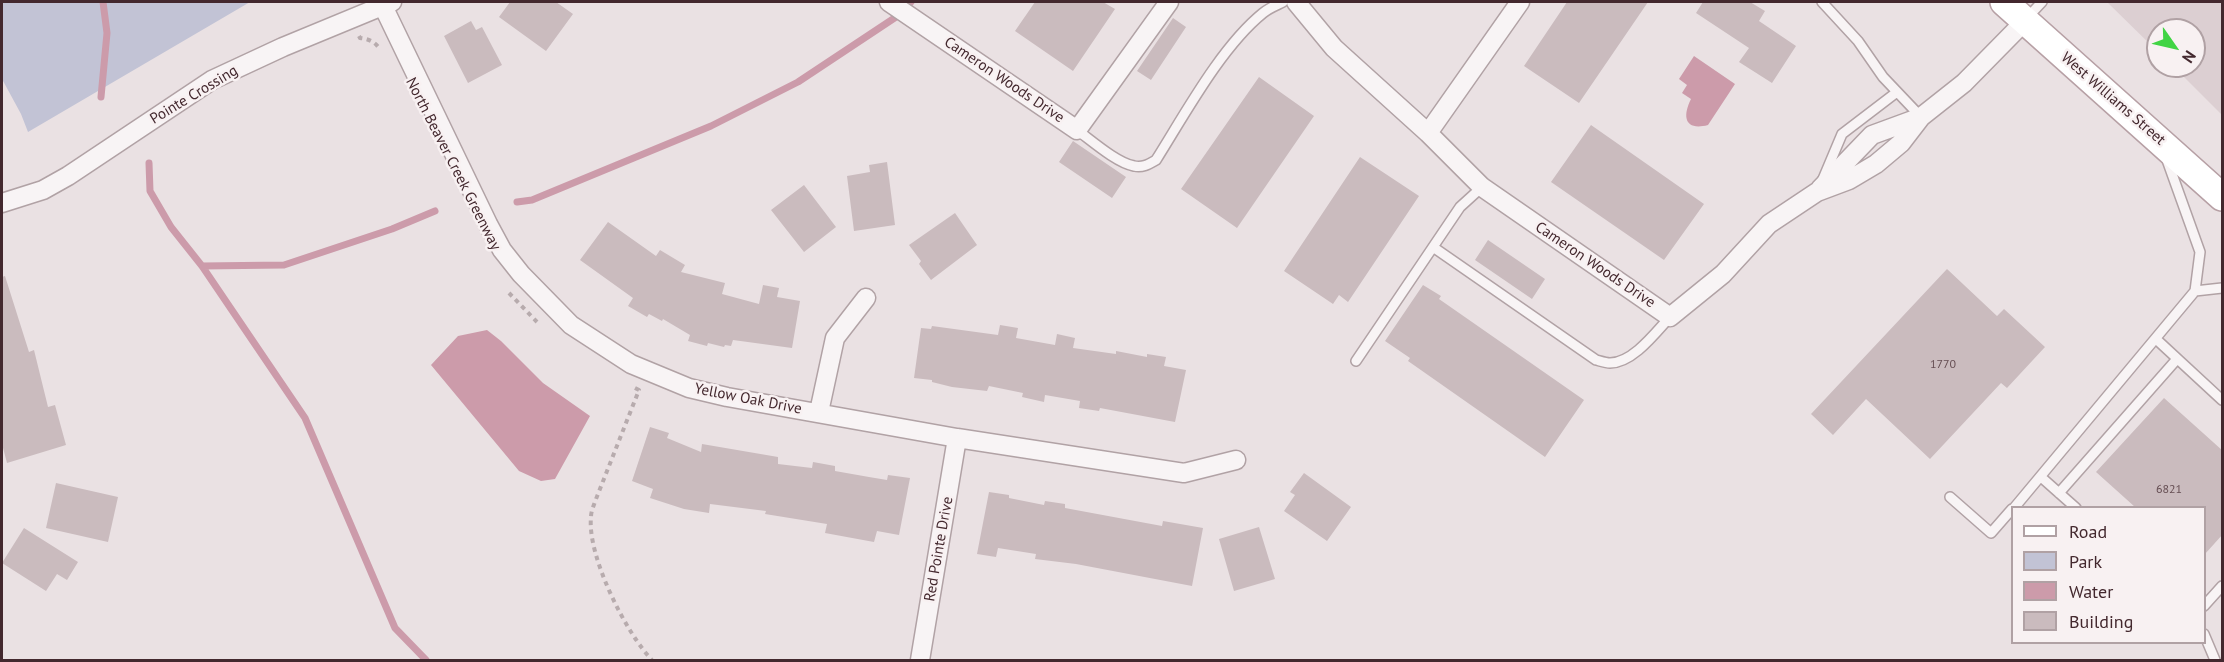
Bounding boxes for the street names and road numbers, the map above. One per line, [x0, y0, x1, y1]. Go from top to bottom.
street label: Cameron Woods Drive [941, 33, 1067, 127]
street label: West Williams Street [2057, 49, 2169, 149]
street label: Pointe Crossing [147, 62, 241, 128]
street label: North Beaver Creek Greenway [402, 75, 504, 253]
street label: Cameron Woods Drive [1532, 218, 1658, 312]
street label: Yellow Oak Drive [693, 380, 803, 418]
street label: Red Pointe Drive [921, 495, 957, 603]

